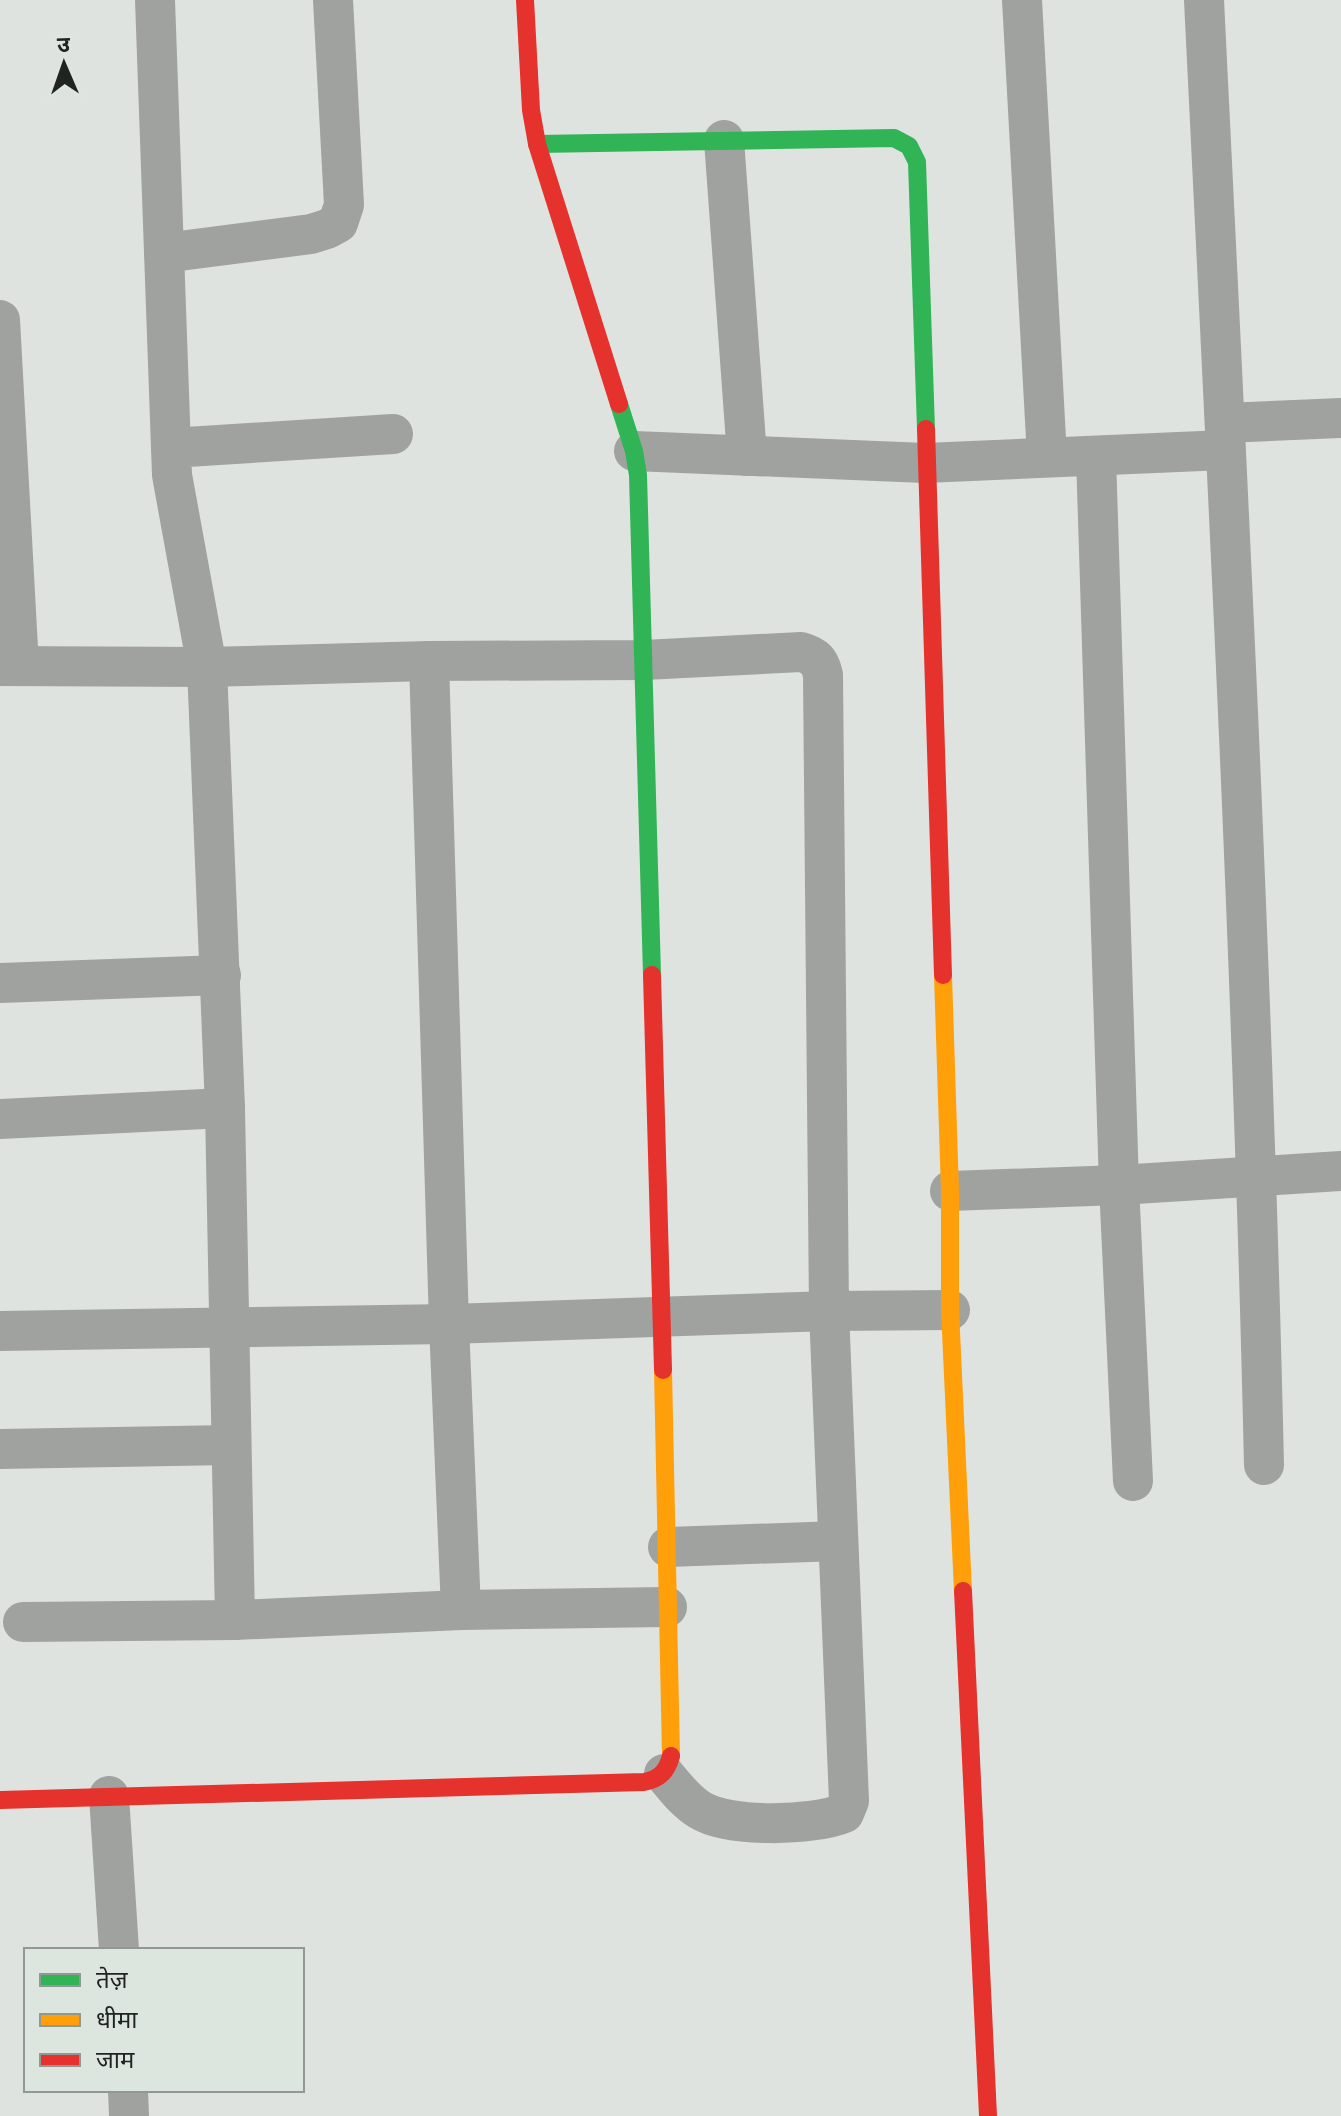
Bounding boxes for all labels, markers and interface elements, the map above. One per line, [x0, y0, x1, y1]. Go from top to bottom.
north arrow [24, 24, 104, 104]
text: उ [56, 32, 71, 59]
legend [24, 1948, 304, 2092]
text: तेज़ [96, 1966, 129, 1995]
text: धीमा [96, 2006, 138, 2035]
text: जाम [96, 2046, 135, 2075]

